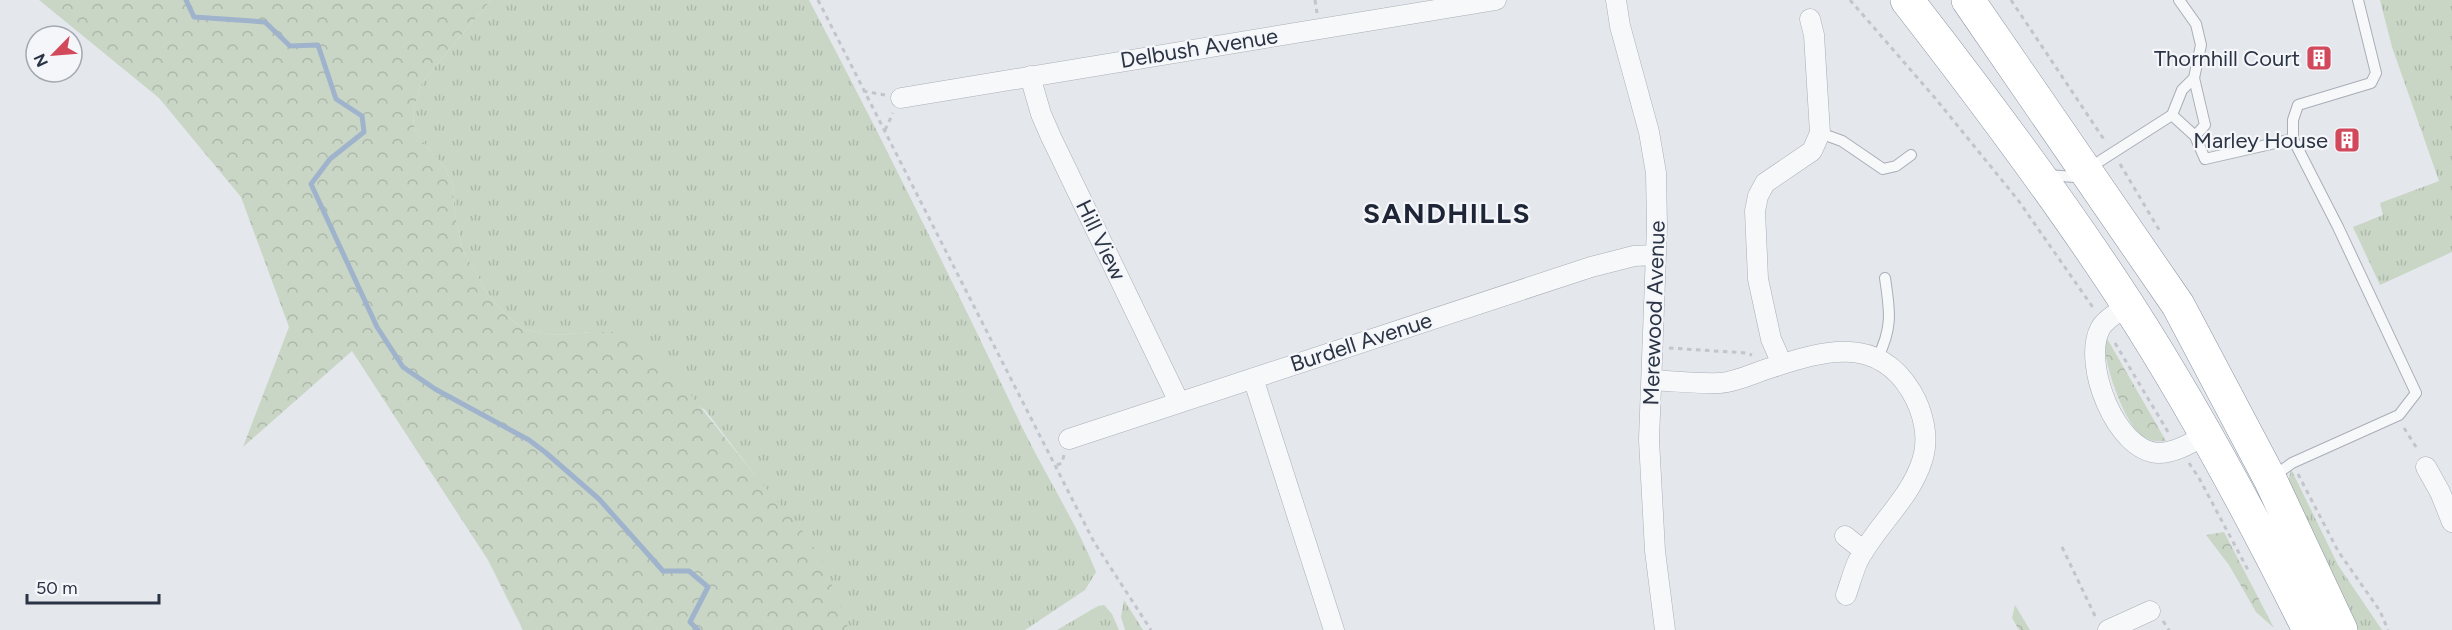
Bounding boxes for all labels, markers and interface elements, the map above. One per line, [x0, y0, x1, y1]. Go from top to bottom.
street label: Delbush Avenue [1118, 22, 1280, 74]
north arrow [24, 24, 84, 84]
building icon: Thornhill Court [2304, 43, 2334, 73]
place label: Thornhill Court [2154, 45, 2300, 72]
text: N [30, 51, 52, 70]
building icon: Marley House [2332, 125, 2362, 155]
place label: Marley House [2193, 127, 2328, 154]
street label: Hill View [1070, 195, 1132, 285]
district label: SANDHILLS [1363, 196, 1531, 230]
street label: Merewood Avenue [1637, 220, 1671, 406]
street label: Burdell Avenue [1287, 306, 1435, 378]
scale bar [27, 567, 159, 605]
text: 50 m [36, 577, 78, 599]

